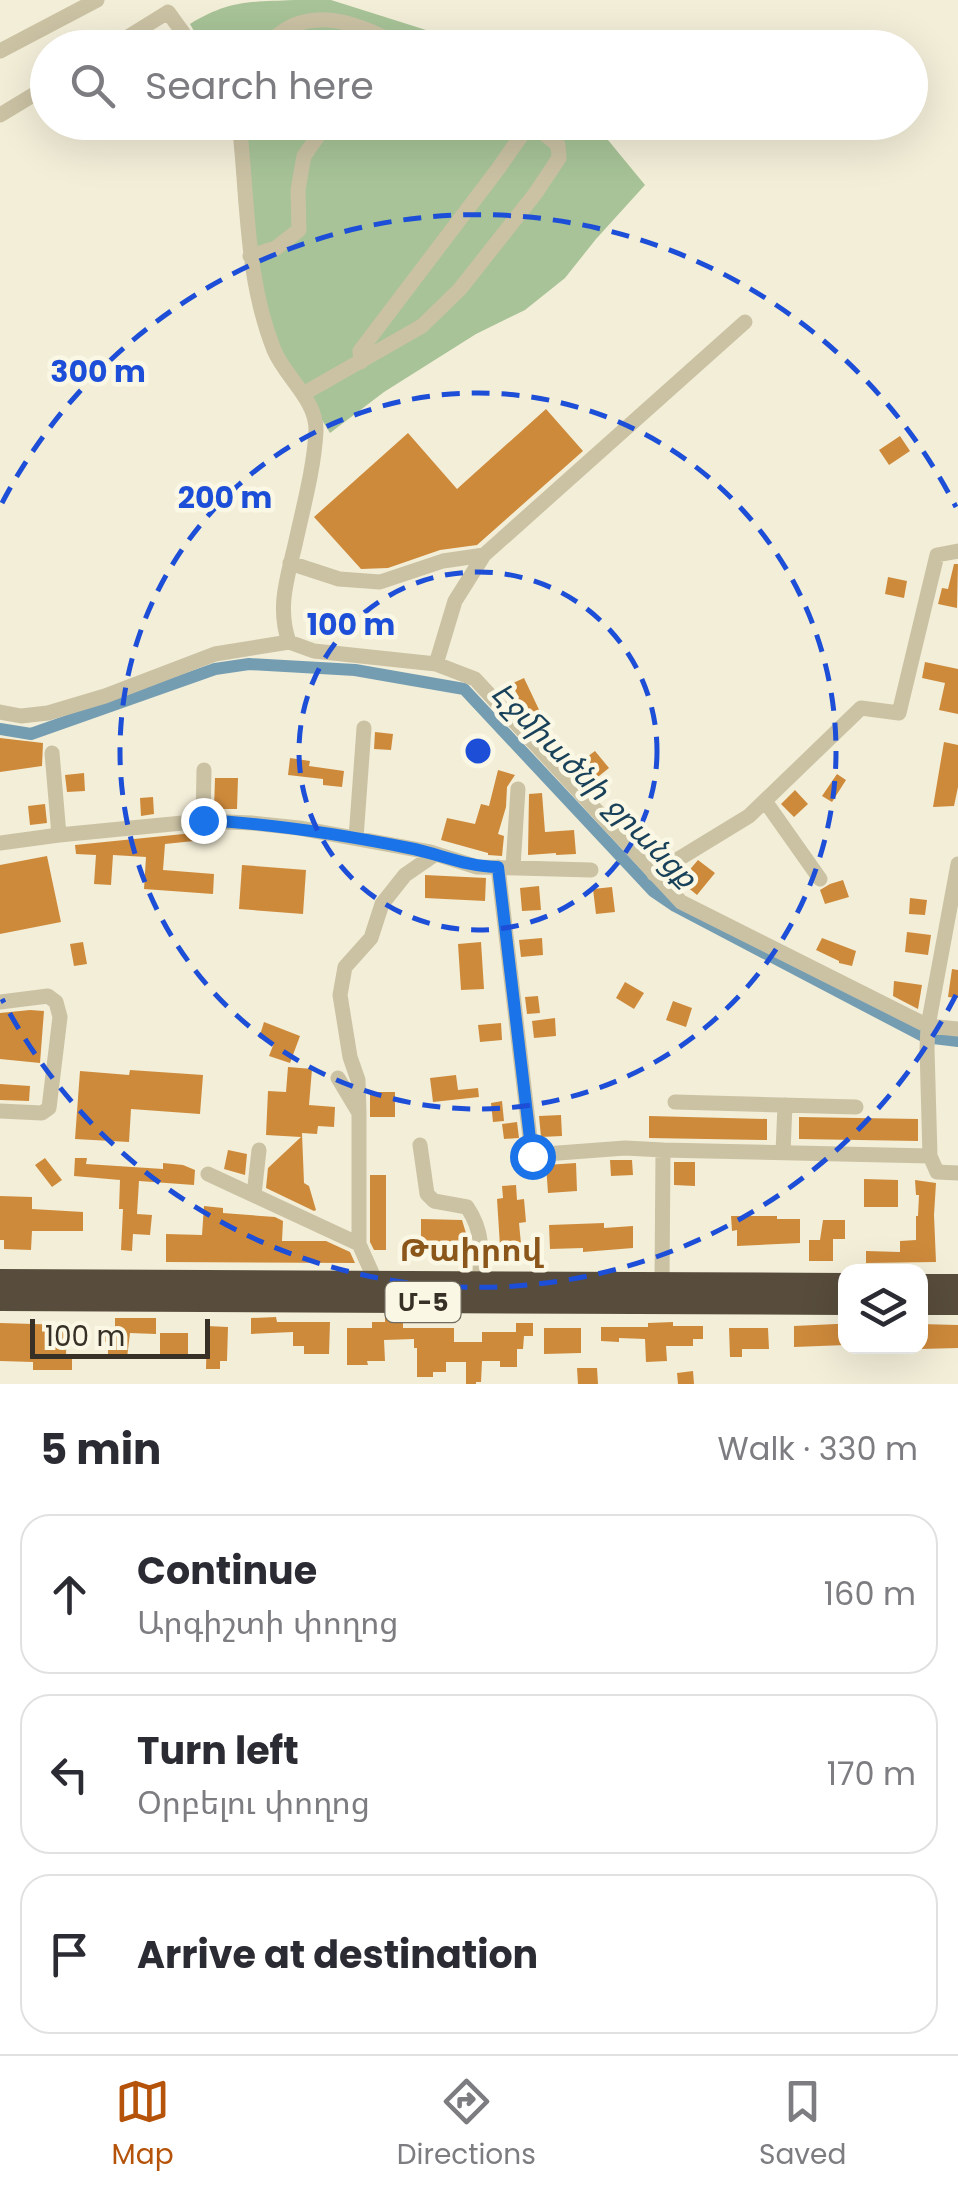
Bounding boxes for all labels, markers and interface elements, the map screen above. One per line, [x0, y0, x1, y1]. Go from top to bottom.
search box [30, 30, 928, 140]
icon: search [65, 58, 120, 113]
text: Search here [145, 59, 374, 112]
text: 300 m [50, 350, 146, 393]
text: 200 m [178, 476, 272, 519]
text: 100 m [307, 603, 395, 646]
water label: Էջմիածնի ջրանցք [482, 672, 708, 898]
centre of rings [460, 733, 496, 769]
route end [181, 798, 227, 844]
route start [510, 1134, 556, 1180]
district label: Թաիրով [399, 1227, 545, 1272]
map controls [838, 1264, 928, 1354]
button: layers [838, 1264, 928, 1354]
road number: Մ-5 [386, 1282, 460, 1322]
scale bar [30, 1314, 210, 1358]
text: 100 m [45, 1317, 125, 1356]
text: 5 min [40, 1420, 161, 1479]
text: Walk · 330 m [718, 1426, 918, 1471]
text: Continue [137, 1544, 317, 1597]
icon: ahead [42, 1567, 97, 1622]
text: 160 m [824, 1571, 916, 1616]
text: Արգիշտի փողոց [137, 1600, 398, 1645]
text: Turn left [137, 1724, 299, 1777]
icon: left [42, 1747, 97, 1802]
text: 170 m [827, 1751, 916, 1796]
text: Օրբելու փողոց [137, 1780, 370, 1825]
icon: arrive [42, 1927, 97, 1982]
text: Arrive at destination [137, 1928, 538, 1981]
tab: Map [112, 2074, 174, 2176]
tab: Directions [397, 2074, 536, 2176]
tab: Saved [759, 2074, 846, 2176]

